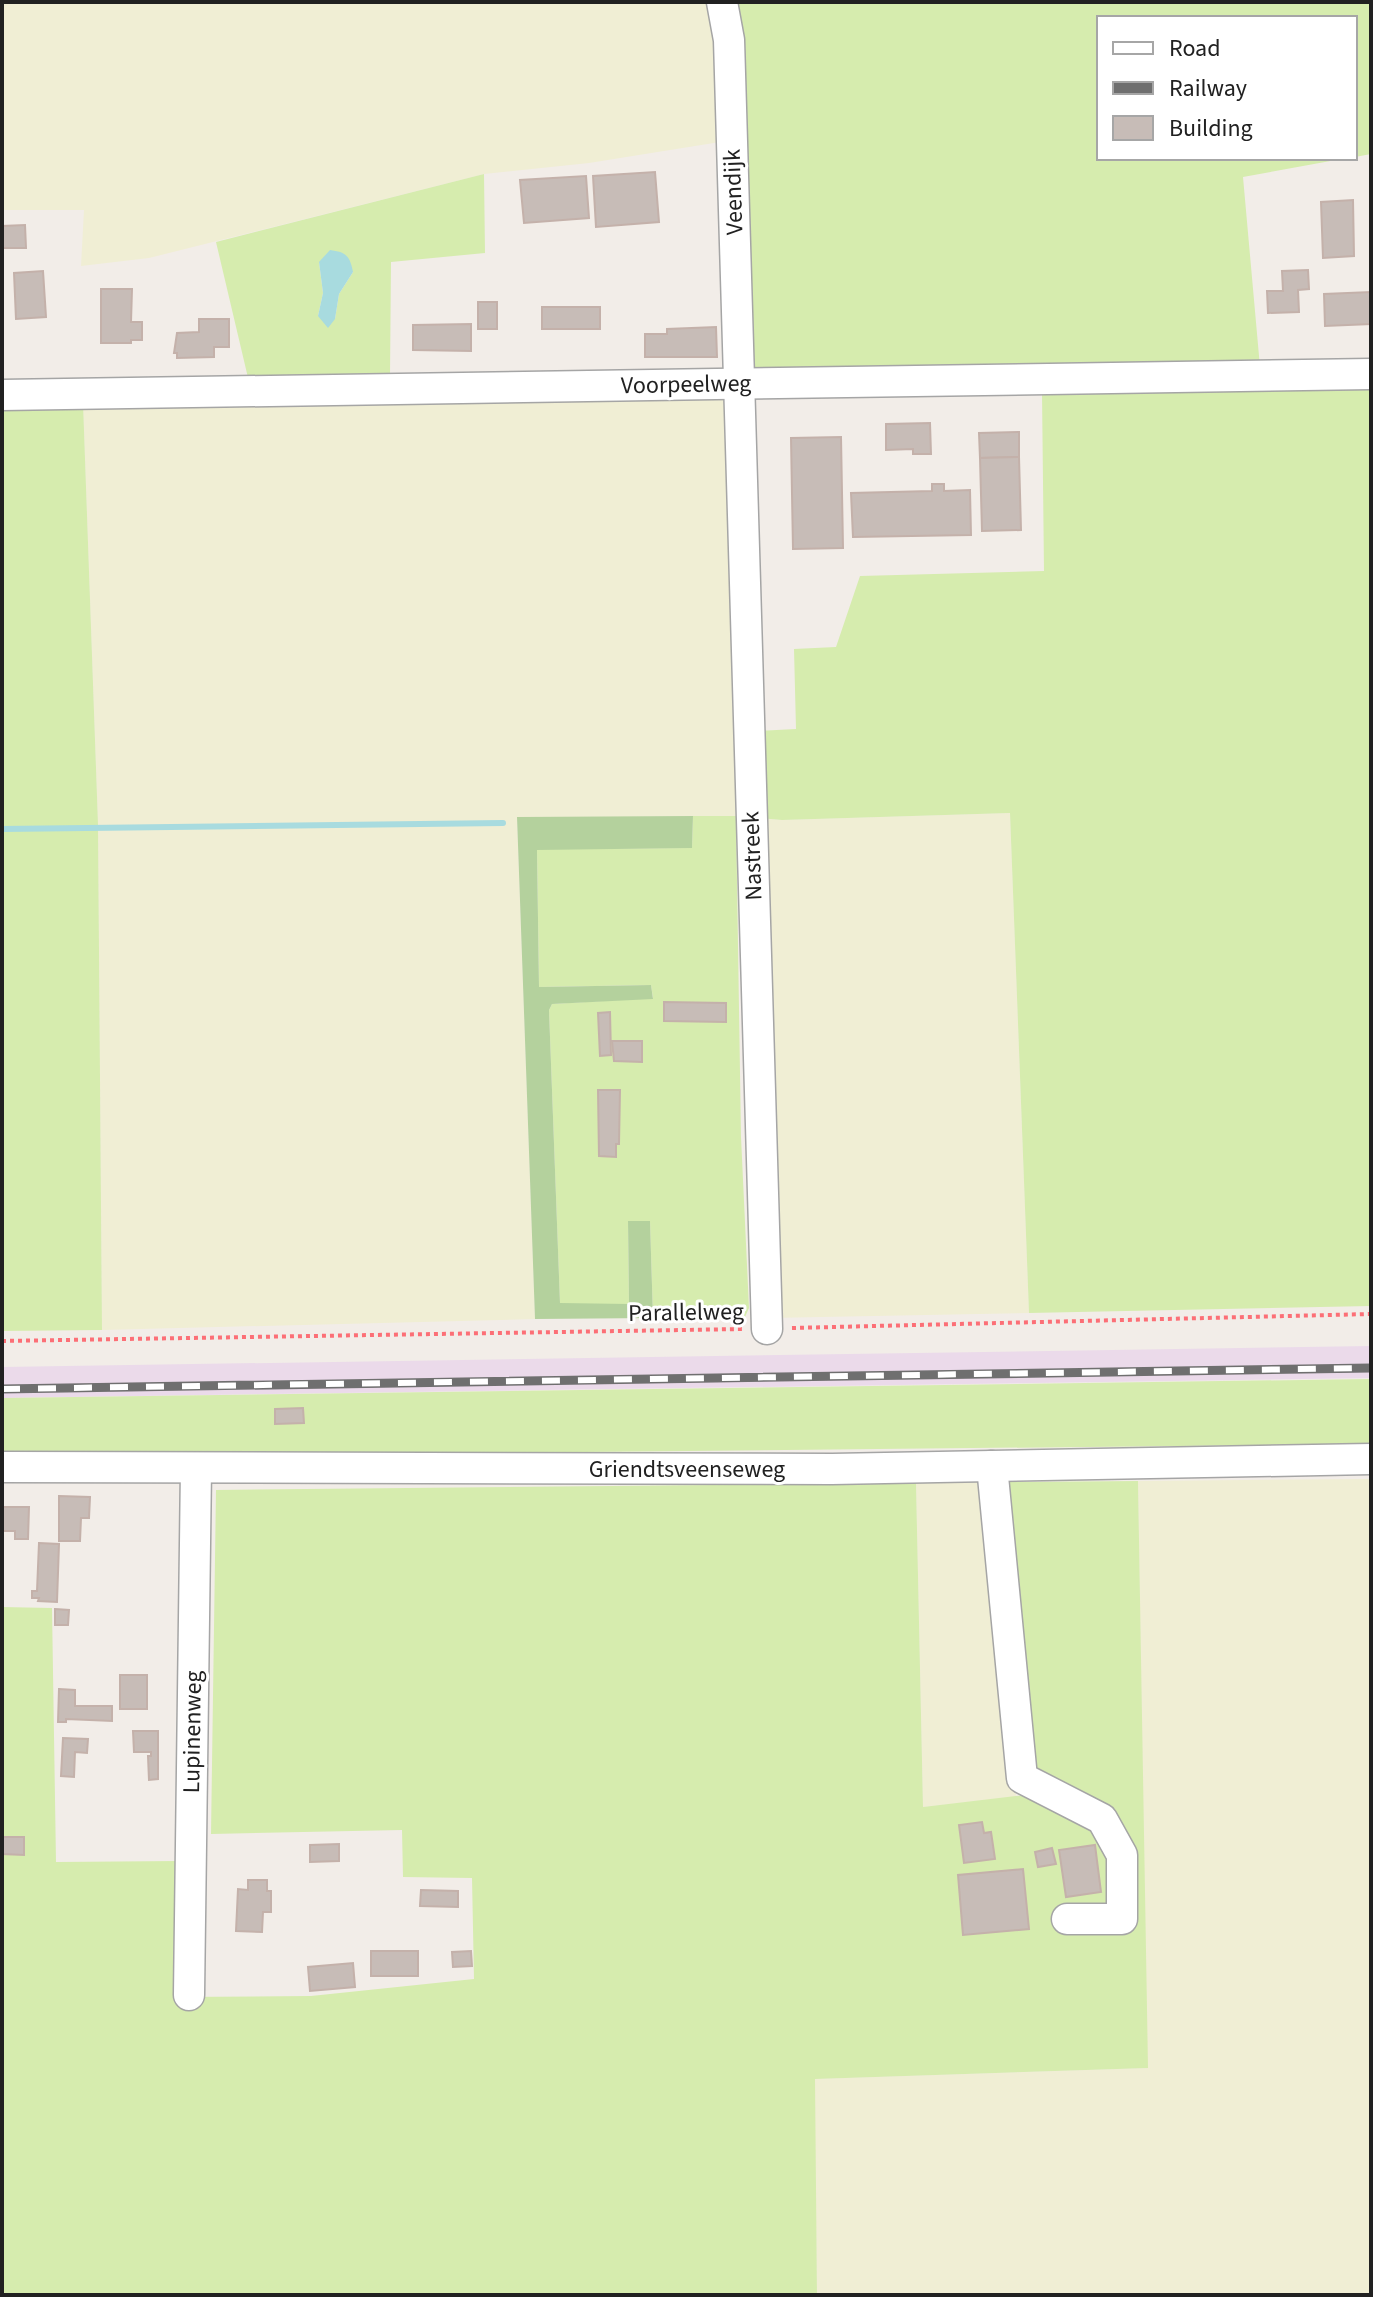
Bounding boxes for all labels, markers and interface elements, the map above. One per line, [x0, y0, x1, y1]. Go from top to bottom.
legend [1097, 16, 1357, 160]
text: Road [1169, 31, 1221, 66]
text: Railway [1169, 71, 1247, 106]
text: Building [1169, 111, 1253, 146]
street label: Veendijk [715, 148, 752, 236]
street label: Voorpeelweg [620, 366, 752, 403]
street label: Nastreek [733, 811, 772, 901]
street label: Parallelweg [628, 1294, 744, 1331]
street label: Griendtsveenseweg [589, 1452, 785, 1487]
street label: Lupinenweg [174, 1670, 211, 1794]

